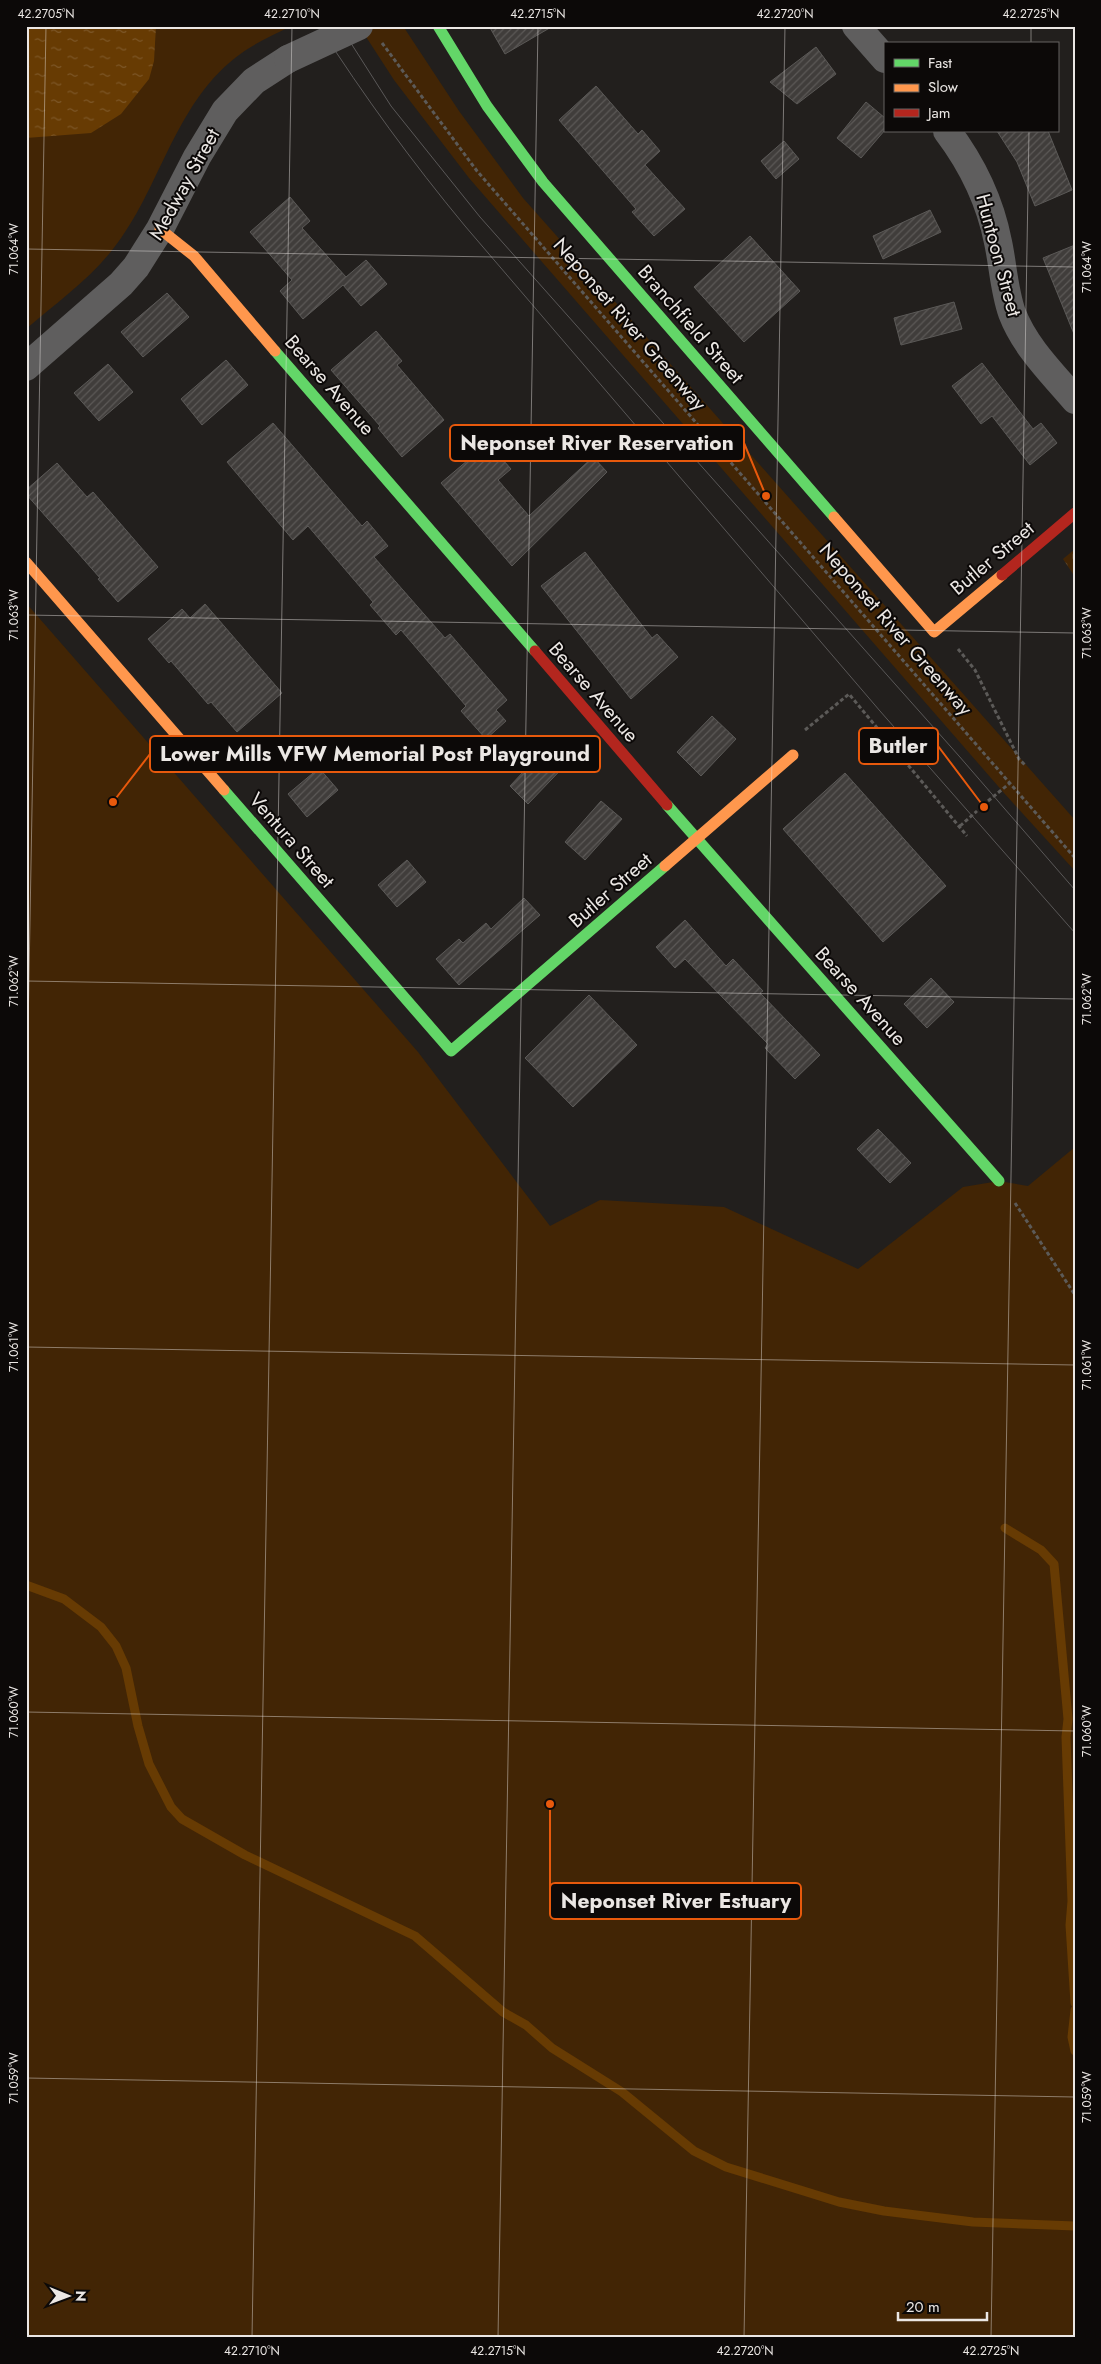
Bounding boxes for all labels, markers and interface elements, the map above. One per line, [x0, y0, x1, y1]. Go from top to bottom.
text: 42.2705°N [17, 5, 75, 23]
text: 42.2710°N [264, 5, 320, 23]
text: 42.2715°N [510, 5, 566, 23]
text: 42.2720°N [756, 5, 814, 23]
text: 42.2725°N [1003, 5, 1059, 23]
legend [884, 42, 1058, 132]
text: Fast [928, 52, 952, 74]
text: Slow [928, 76, 959, 98]
text: Jam [926, 102, 951, 124]
street label: Medway Street [142, 123, 227, 245]
street label: Huntoon Street [968, 190, 1029, 320]
text: 71.064°W [5, 223, 23, 275]
street label: Neponset River Greenway [546, 231, 713, 417]
text: 71.064°W [1078, 241, 1096, 293]
street label: Branchfield Street [631, 259, 751, 390]
street label: Bearse Avenue [278, 329, 381, 442]
callout: Neponset River Reservation [450, 425, 744, 461]
text: Neponset River Reservation [460, 428, 734, 458]
street label: Butler Street [944, 514, 1041, 602]
street label: Neponset River Greenway [812, 536, 979, 722]
text: 71.063°W [5, 589, 23, 641]
text: 71.063°W [1078, 607, 1096, 659]
street label: Bearse Avenue [542, 636, 645, 749]
callout: Butler [859, 728, 938, 764]
text: Butler [868, 731, 928, 761]
callout: Lower Mills VFW Memorial Post Playground [150, 736, 600, 772]
text: Lower Mills VFW Memorial Post Playground [160, 739, 590, 769]
street label: Ventura Street [242, 786, 341, 894]
street label: Butler Street [562, 846, 658, 935]
street label: Bearse Avenue [808, 940, 913, 1052]
text: 71.062°W [5, 955, 23, 1007]
text: 71.062°W [1078, 973, 1096, 1025]
text: 71.061°W [5, 1322, 23, 1372]
text: 71.061°W [1078, 1340, 1096, 1390]
text: 71.060°W [5, 1686, 23, 1738]
text: 71.060°W [1078, 1705, 1096, 1757]
callout: Neponset River Estuary [550, 1883, 801, 1919]
text: Neponset River Estuary [561, 1886, 792, 1916]
text: 71.059°W [5, 2052, 23, 2104]
text: 71.059°W [1078, 2071, 1096, 2123]
north arrow [42, 2272, 92, 2322]
scale bar [898, 2289, 987, 2321]
text: N [71, 2290, 91, 2302]
text: 20 m [906, 2296, 940, 2318]
text: 42.2710°N [224, 2342, 280, 2360]
text: 42.2715°N [470, 2342, 526, 2360]
text: 42.2720°N [716, 2342, 774, 2360]
text: 42.2725°N [963, 2342, 1019, 2360]

